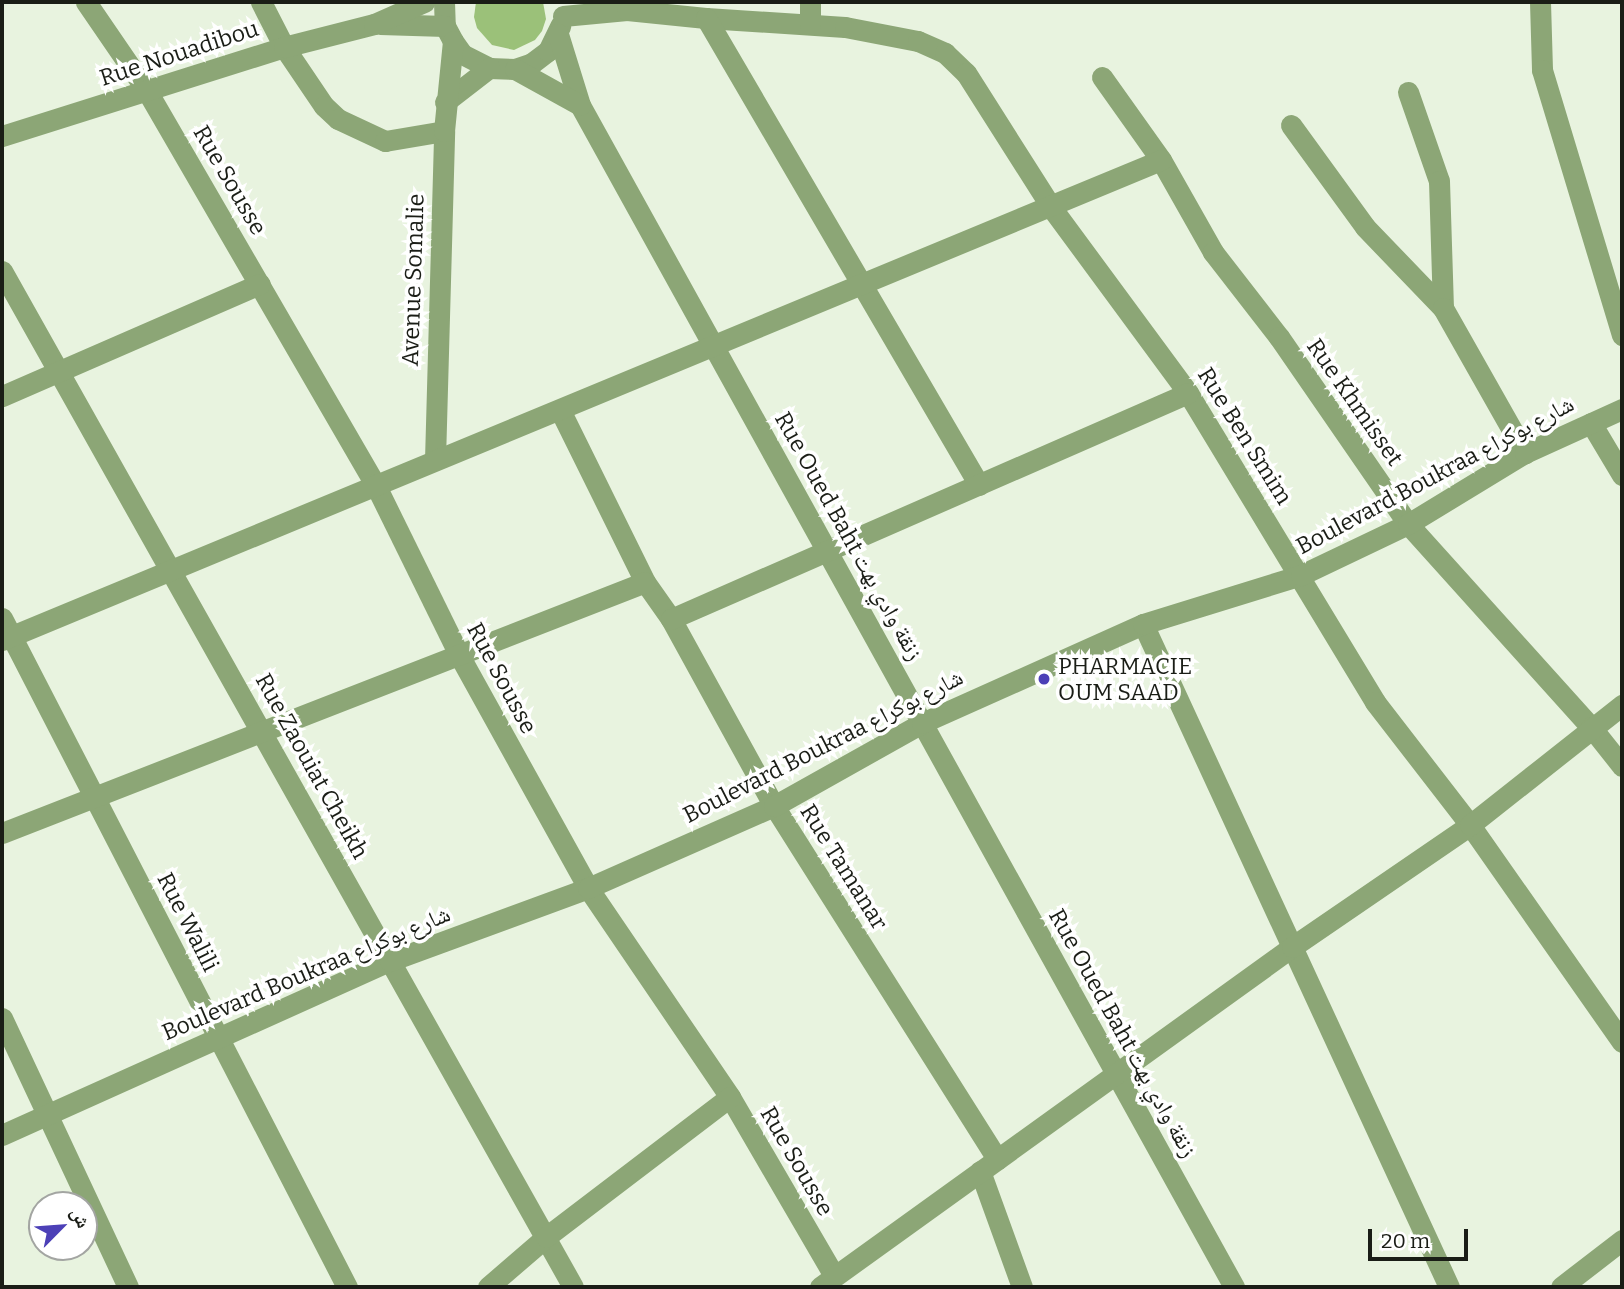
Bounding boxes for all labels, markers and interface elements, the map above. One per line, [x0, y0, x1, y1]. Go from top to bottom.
street label: Rue Nouadibou [96, 14, 262, 92]
street label: Rue Sousse [188, 120, 272, 240]
street label: Avenue Somalie [396, 193, 430, 367]
street label: Rue Khmisset [1301, 333, 1409, 471]
street label: Rue Ben Smim [1192, 362, 1298, 510]
street label: Boulevard Boukraa شارع بوكراع [1291, 390, 1579, 560]
street label: Rue Oued Baht زنقة وادي بهت [769, 407, 929, 665]
street label: Rue Sousse [461, 618, 543, 738]
place label: PHARMACIE OUM SAAD [1058, 652, 1192, 706]
street label: Boulevard Boukraa شارع بوكراع [678, 663, 968, 829]
street label: Rue Zaouiat Cheikh [250, 669, 374, 863]
marker: PHARMACIE OUM SAAD [1036, 671, 1052, 687]
street label: Rue Tamanar [794, 799, 894, 935]
street label: Rue Walili [151, 868, 225, 976]
street label: Boulevard Boukraa شارع بوكراع [158, 900, 454, 1046]
street label: Rue Oued Baht زنقة وادي بهت [1043, 904, 1203, 1162]
street label: Rue Sousse [755, 1101, 839, 1221]
north arrow [28, 1191, 98, 1261]
text: ش [66, 1204, 95, 1232]
scale bar [1372, 1216, 1472, 1260]
text: 20 m [1381, 1228, 1430, 1254]

